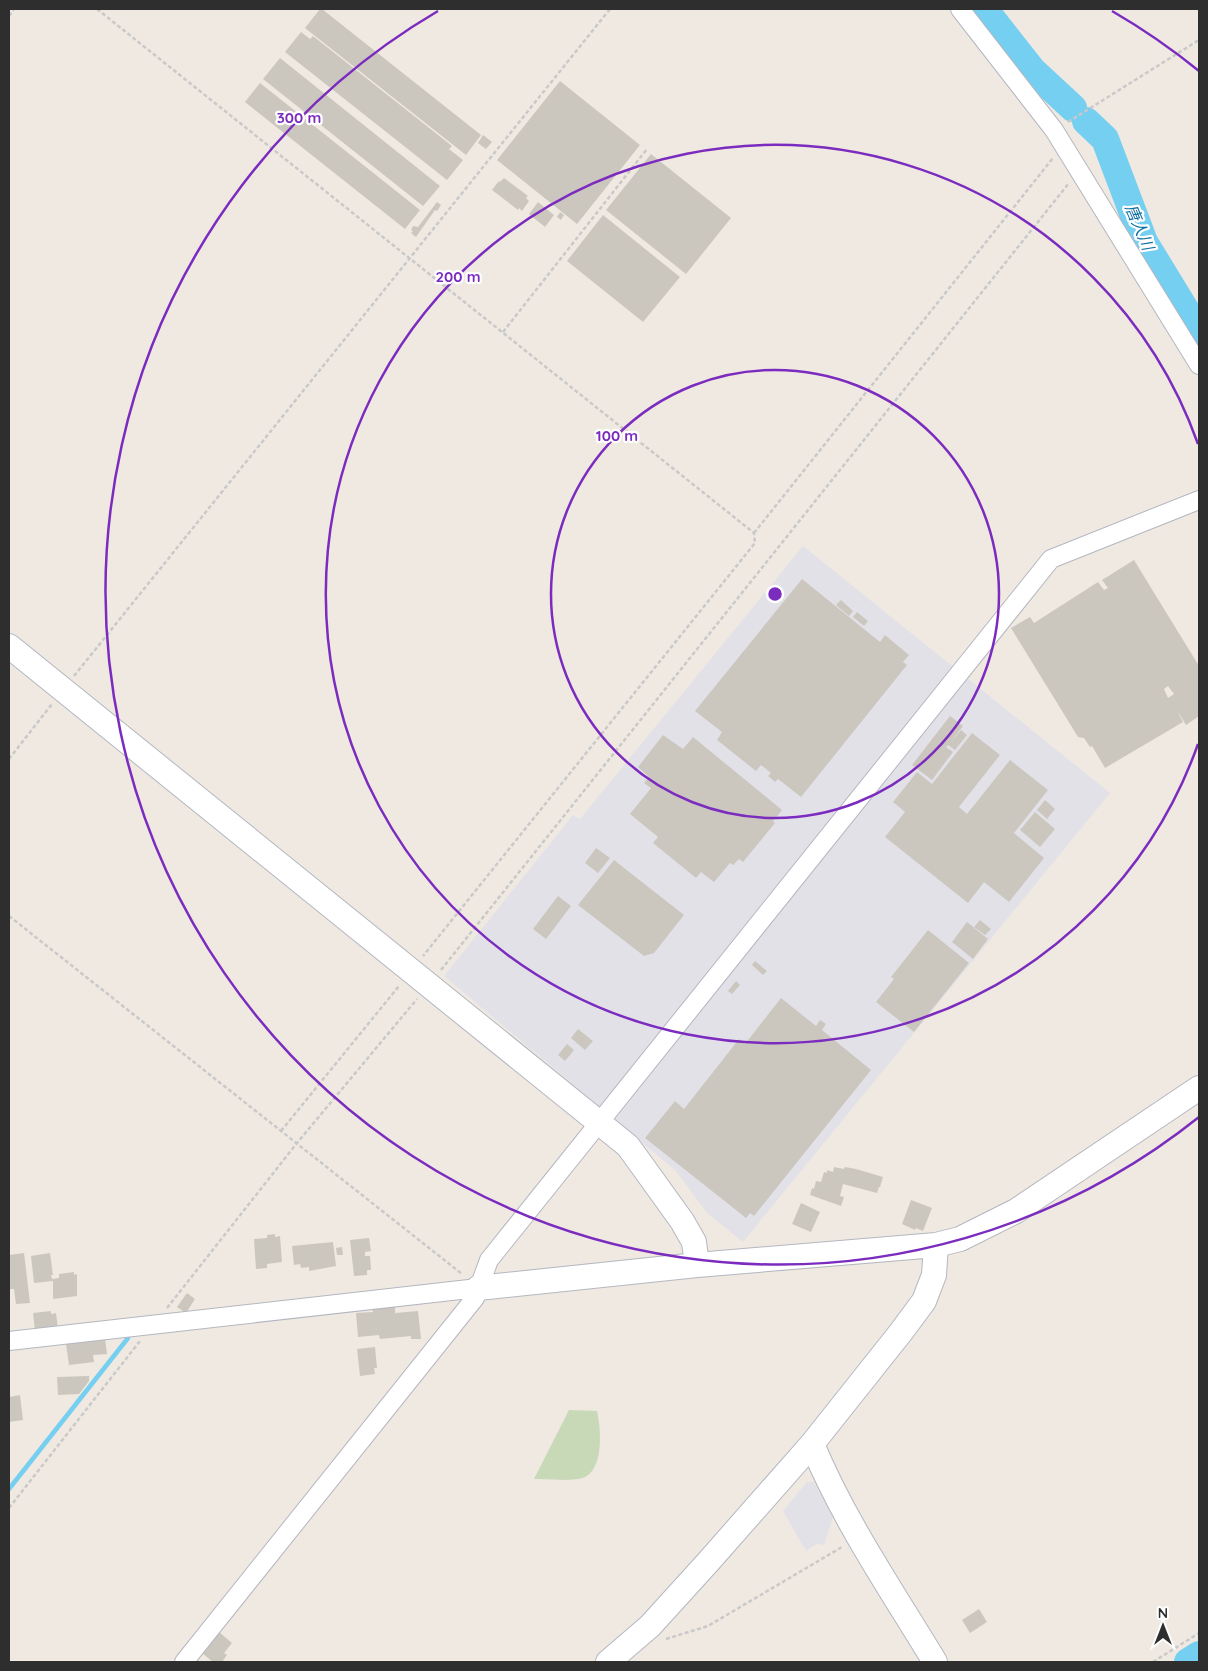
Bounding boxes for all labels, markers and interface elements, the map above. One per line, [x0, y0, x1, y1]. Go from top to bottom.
text: 300 m [277, 108, 321, 127]
water label: 唐人川 [1121, 201, 1159, 255]
text: 200 m [436, 267, 481, 286]
text: 100 m [596, 426, 638, 445]
centre of rings [766, 585, 784, 603]
north arrow [1138, 1601, 1188, 1651]
text: N [1158, 1604, 1168, 1622]

